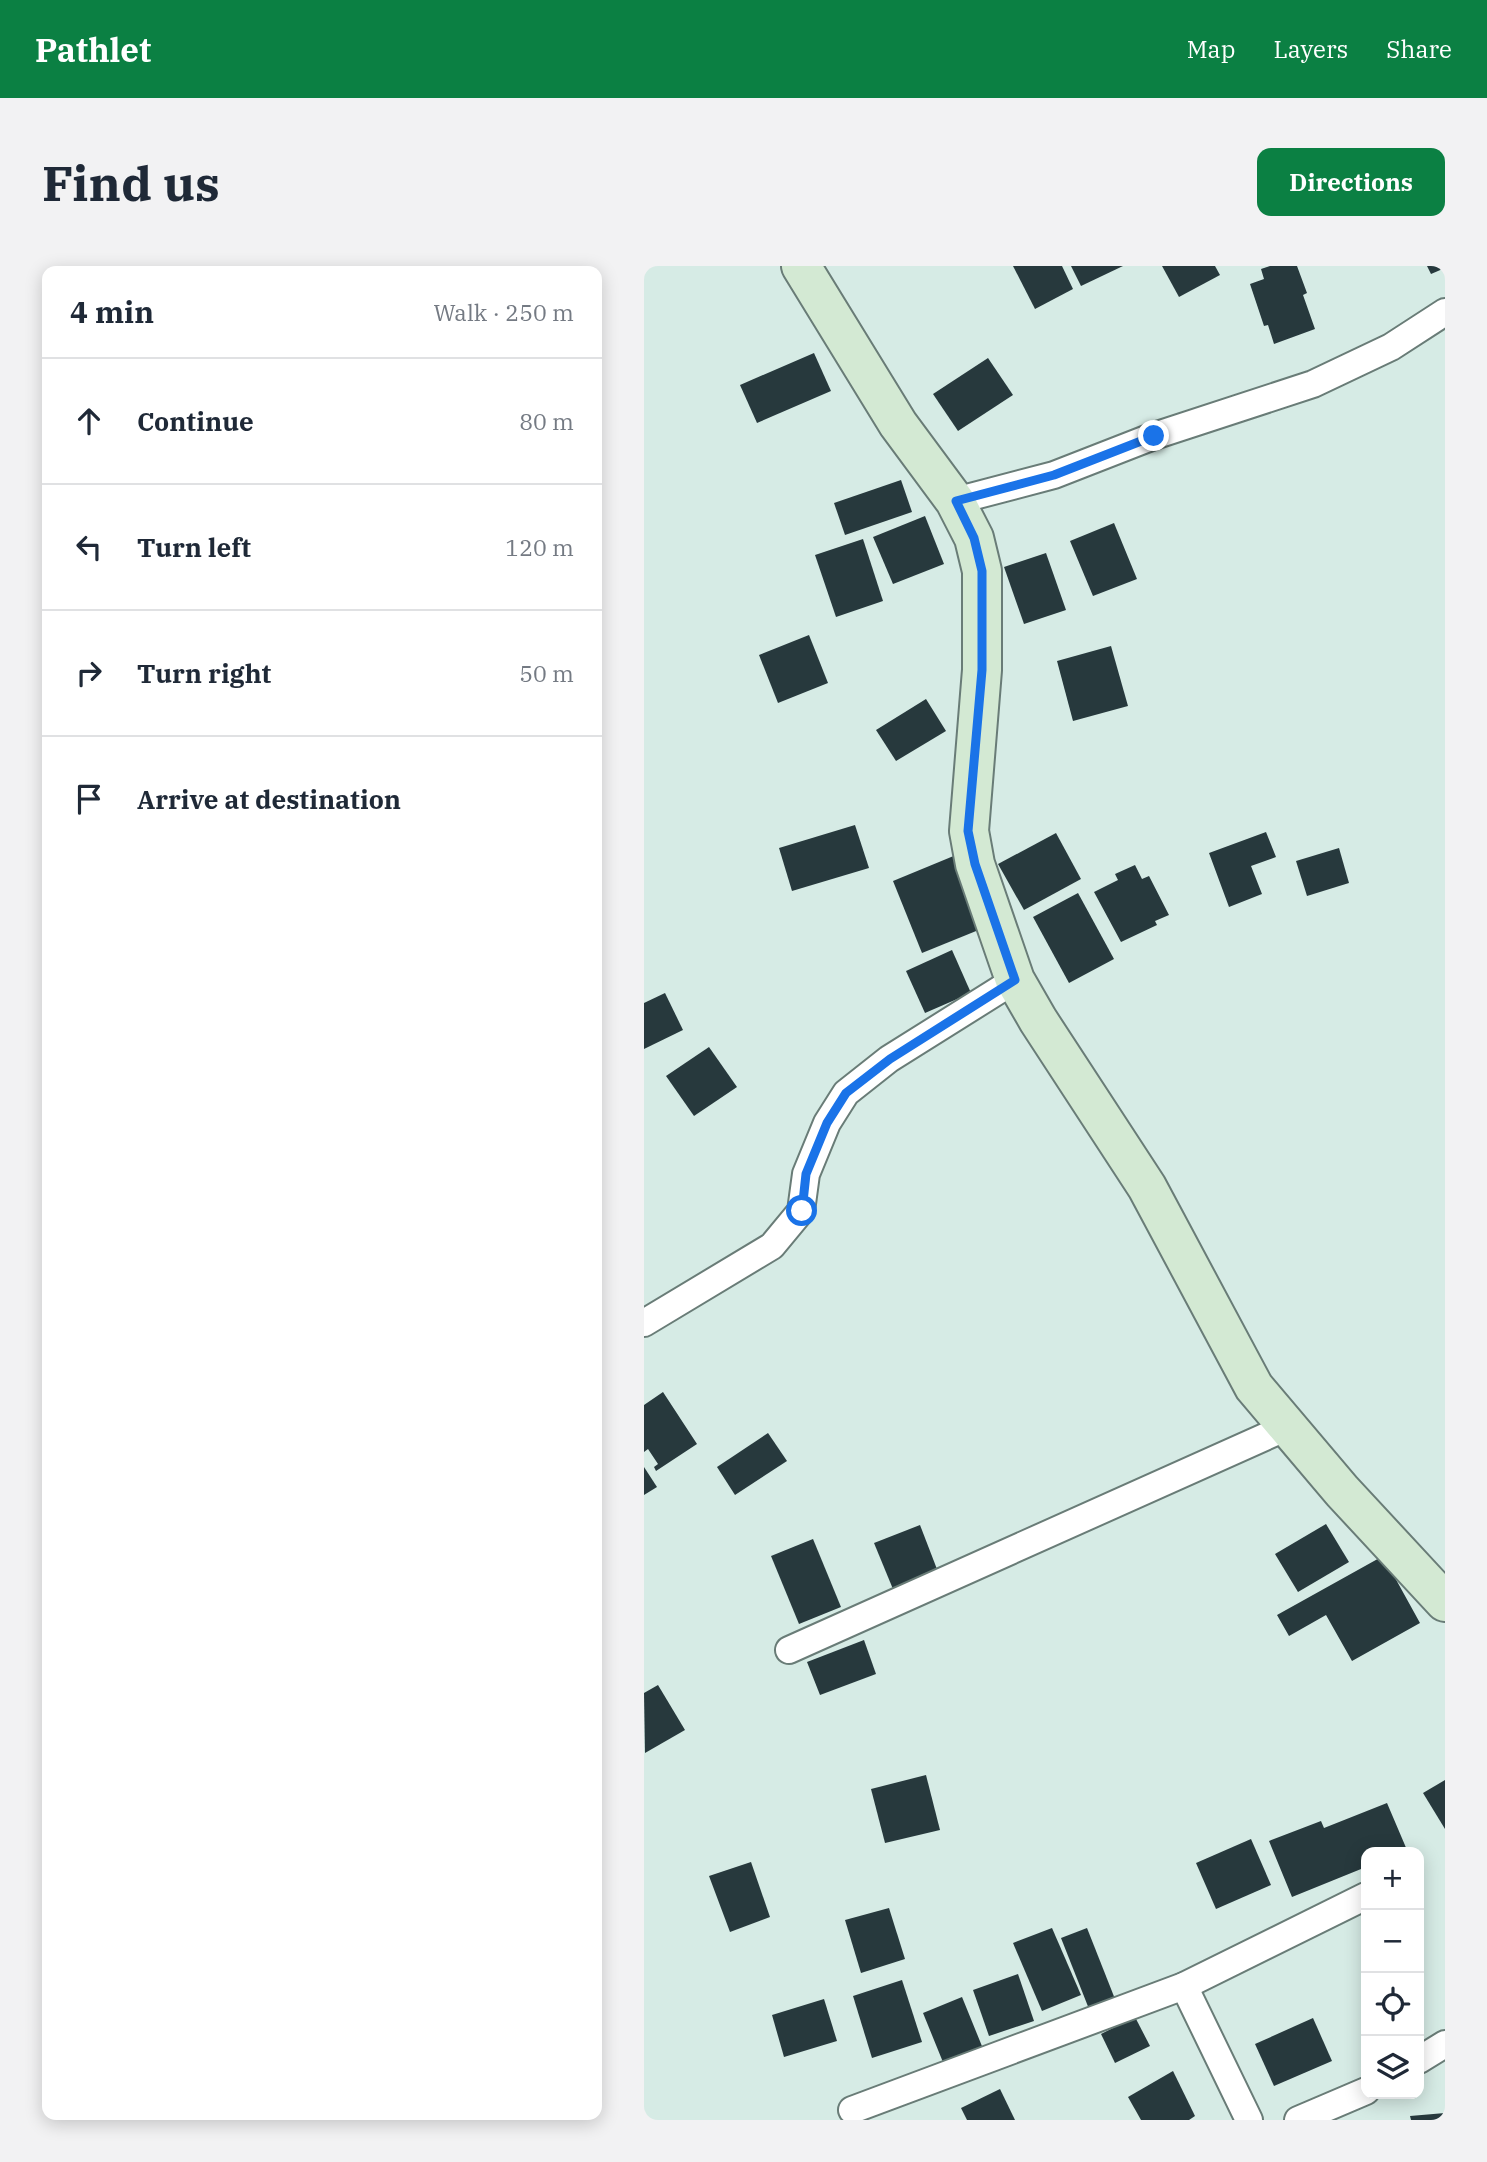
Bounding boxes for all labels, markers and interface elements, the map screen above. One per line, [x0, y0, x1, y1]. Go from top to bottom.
text: Pathlet [35, 28, 151, 71]
text: Map [1187, 33, 1235, 65]
text: Layers [1273, 33, 1348, 65]
text: Share [1386, 33, 1452, 65]
button: Directions [1257, 148, 1445, 216]
text: Find us [42, 151, 220, 214]
text: 4 min [70, 292, 154, 331]
text: Walk · 250 m [433, 297, 574, 327]
icon: ahead [70, 402, 108, 440]
text: Continue [137, 404, 254, 438]
text: 80 m [519, 406, 574, 436]
route end [1138, 420, 1169, 451]
icon: left [70, 528, 108, 566]
text: Turn left [137, 530, 251, 564]
text: 120 m [505, 532, 574, 562]
icon: right [70, 654, 108, 692]
text: Turn right [137, 656, 271, 690]
text: 50 m [519, 658, 574, 688]
icon: arrive [70, 780, 108, 818]
text: Arrive at destination [137, 782, 401, 816]
route start [786, 1195, 817, 1226]
map controls [1361, 1847, 1424, 2099]
button: + [1361, 1847, 1424, 1910]
button: − [1361, 1910, 1424, 1973]
button: locate [1361, 1973, 1424, 2036]
button: layers [1361, 2036, 1424, 2099]

